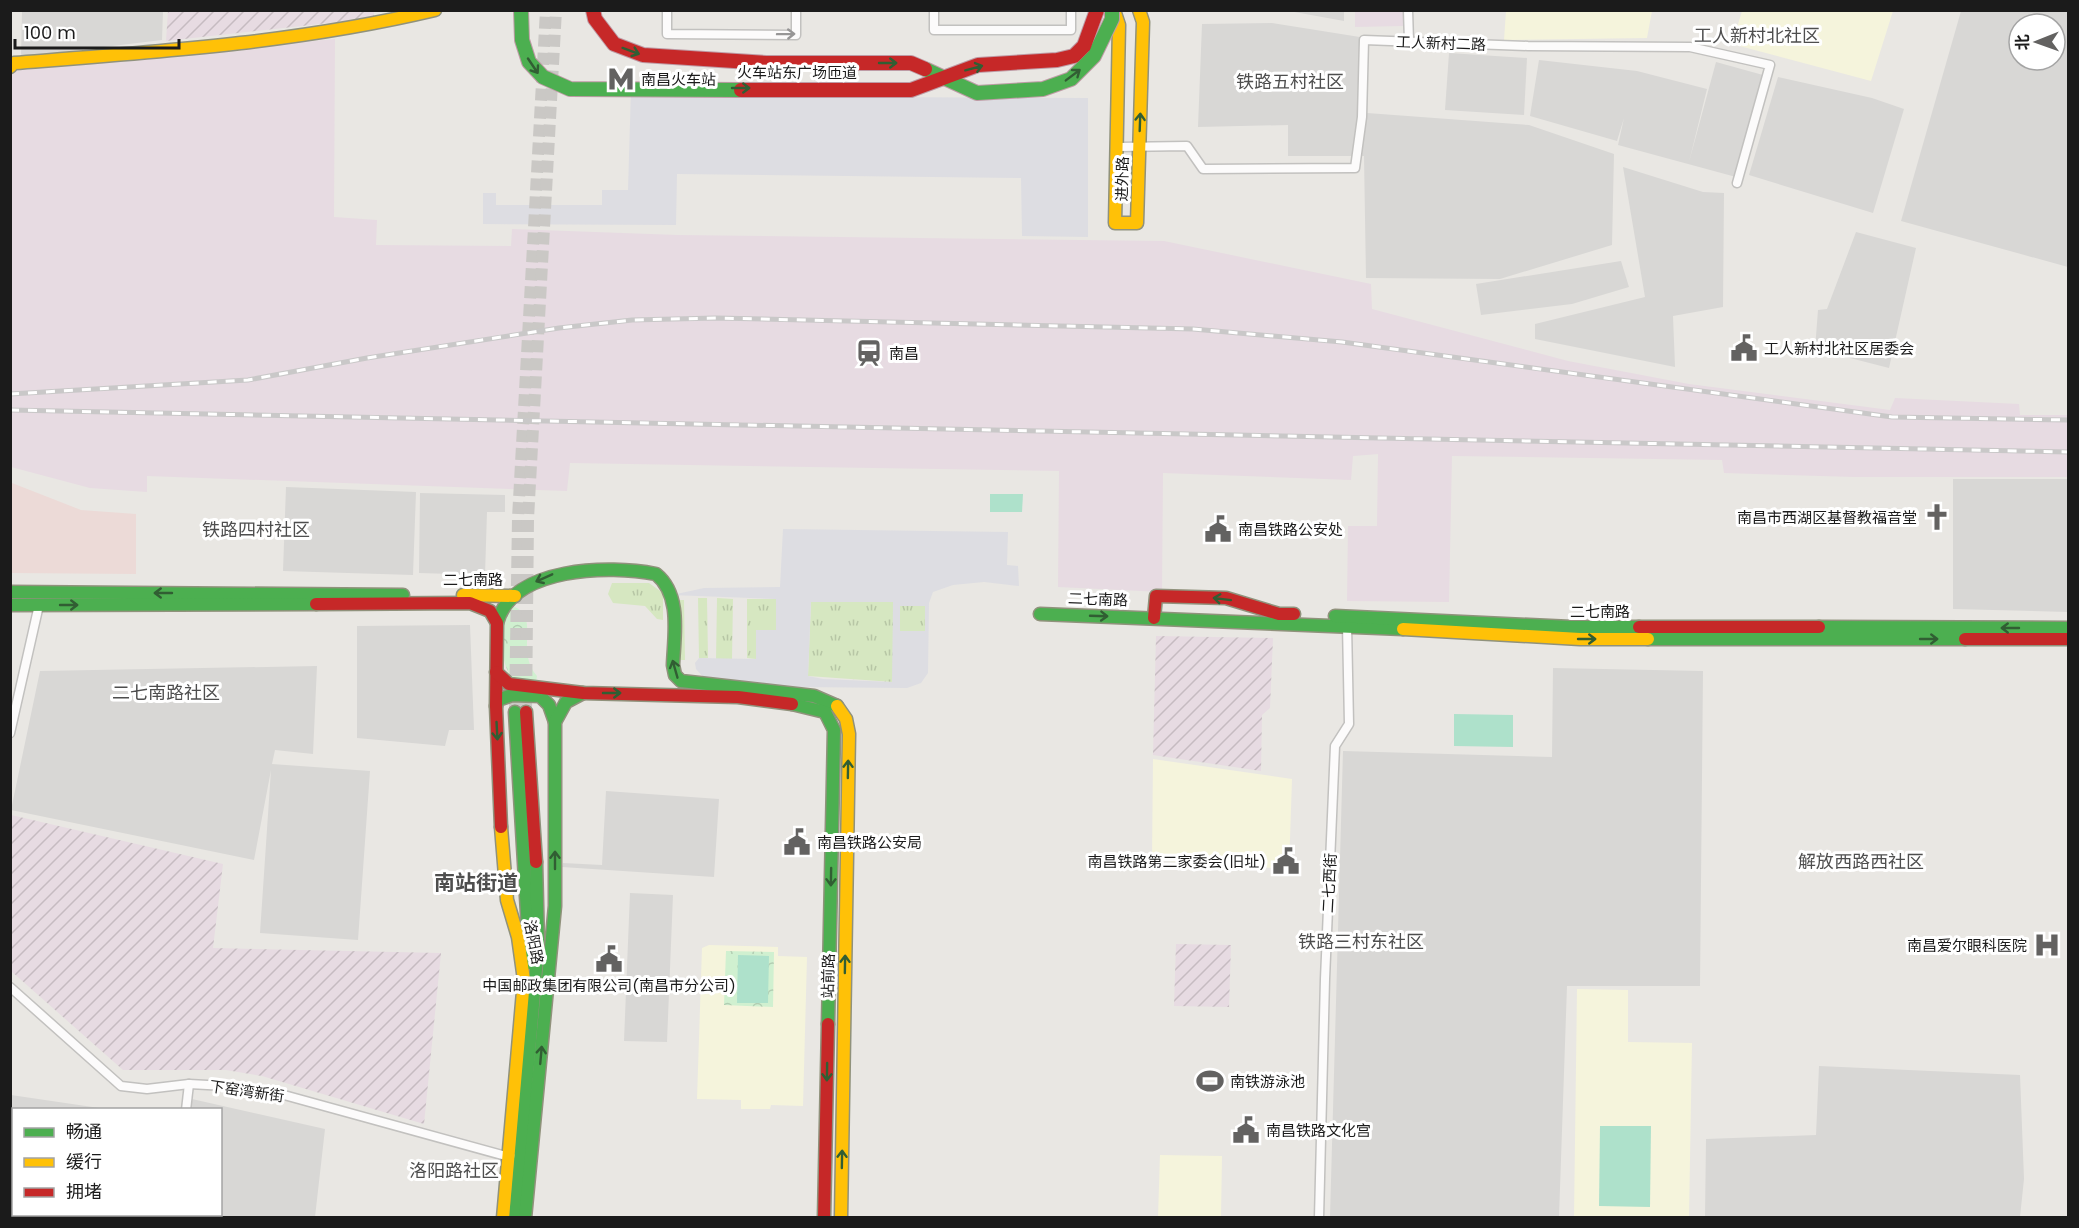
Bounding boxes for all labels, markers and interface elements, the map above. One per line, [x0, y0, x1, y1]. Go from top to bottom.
scale bar [15, 12, 178, 50]
north arrow [2007, 12, 2067, 72]
text: 100 m [24, 20, 76, 45]
district label: 工人新村北社区 [1694, 23, 1820, 48]
one-way arrow [775, 29, 795, 40]
street label: 工人新村二路 [1396, 31, 1486, 55]
text: 北 [2011, 34, 2034, 50]
one-way arrow [621, 46, 640, 57]
one-way arrow [527, 57, 540, 74]
one-way arrow [878, 57, 898, 69]
one-way arrow [964, 61, 983, 73]
street label: 火车站东广场匝道 [737, 62, 857, 83]
metro station icon: 南昌火车站 [606, 64, 636, 94]
place label: 南昌火车站 [641, 69, 716, 90]
one-way arrow [1065, 69, 1081, 82]
district label: 铁路五村社区 [1236, 69, 1344, 94]
one-way arrow [730, 82, 750, 94]
one-way arrow [1134, 113, 1146, 133]
street label: 进外路 [1111, 156, 1133, 202]
public building icon: 工人新村北社区居委会 [1729, 333, 1759, 363]
station icon: 南昌 [854, 338, 884, 368]
place label: 工人新村北社区居委会 [1764, 338, 1914, 359]
place label: 南昌 [889, 343, 919, 364]
church icon: 南昌市西湖区基督教福音堂 [1922, 502, 1952, 532]
place label: 南昌市西湖区基督教福音堂 [1737, 507, 1917, 528]
public building icon: 南昌铁路公安处 [1203, 514, 1233, 544]
district label: 铁路四村社区 [202, 517, 310, 542]
place label: 南昌铁路公安处 [1238, 519, 1343, 540]
street label: 二七南路 [443, 569, 503, 590]
one-way arrow [536, 573, 554, 584]
one-way arrow [153, 587, 173, 599]
street label: 二七南路 [1068, 587, 1128, 611]
one-way arrow [1213, 593, 1233, 604]
one-way arrow [58, 599, 78, 611]
street label: 二七南路 [1570, 601, 1630, 622]
one-way arrow [1088, 610, 1108, 621]
one-way arrow [2001, 622, 2021, 634]
one-way arrow [1576, 633, 1596, 645]
one-way arrow [1918, 633, 1938, 645]
one-way arrow [669, 660, 680, 679]
district label: 二七南路社区 [112, 680, 220, 705]
one-way arrow [601, 687, 621, 699]
one-way arrow [492, 720, 503, 740]
one-way arrow [842, 760, 854, 780]
public building icon: 南昌铁路公安局 [782, 827, 812, 857]
place label: 南昌铁路公安局 [817, 832, 922, 853]
public building icon: 南昌铁路第二家委会(旧址) [1271, 846, 1301, 876]
district label: 解放西路西社区 [1798, 849, 1924, 874]
one-way arrow [549, 851, 561, 871]
place label: 南昌铁路第二家委会(旧址) [1087, 851, 1266, 872]
street label: 二七西街 [1317, 852, 1341, 914]
one-way arrow [825, 867, 836, 887]
district label: 南站街道 [434, 868, 518, 897]
street label: 洛阳路 [519, 918, 549, 966]
district label: 铁路三村东社区 [1298, 929, 1424, 954]
hospital icon: 南昌爱尔眼科医院 [2032, 930, 2062, 960]
place label: 南昌爱尔眼科医院 [1907, 935, 2027, 956]
public building icon: 中国邮政集团有限公司(南昌市分公司) [594, 944, 624, 974]
street label: 站前路 [817, 953, 839, 999]
one-way arrow [839, 955, 851, 975]
place label: 中国邮政集团有限公司(南昌市分公司) [482, 975, 736, 996]
one-way arrow [536, 1045, 547, 1065]
one-way arrow [821, 1062, 833, 1082]
sports icon: 南铁游泳池 [1195, 1066, 1225, 1096]
place label: 南铁游泳池 [1230, 1071, 1305, 1092]
street label: 下窑湾新街 [208, 1075, 286, 1107]
legend [12, 1108, 222, 1216]
public building icon: 南昌铁路文化宫 [1231, 1115, 1261, 1145]
text: 畅通 [66, 1119, 102, 1144]
place label: 南昌铁路文化宫 [1266, 1120, 1371, 1141]
text: 缓行 [66, 1149, 102, 1174]
one-way arrow [836, 1150, 848, 1170]
district label: 洛阳路社区 [409, 1158, 499, 1183]
text: 拥堵 [66, 1179, 102, 1204]

